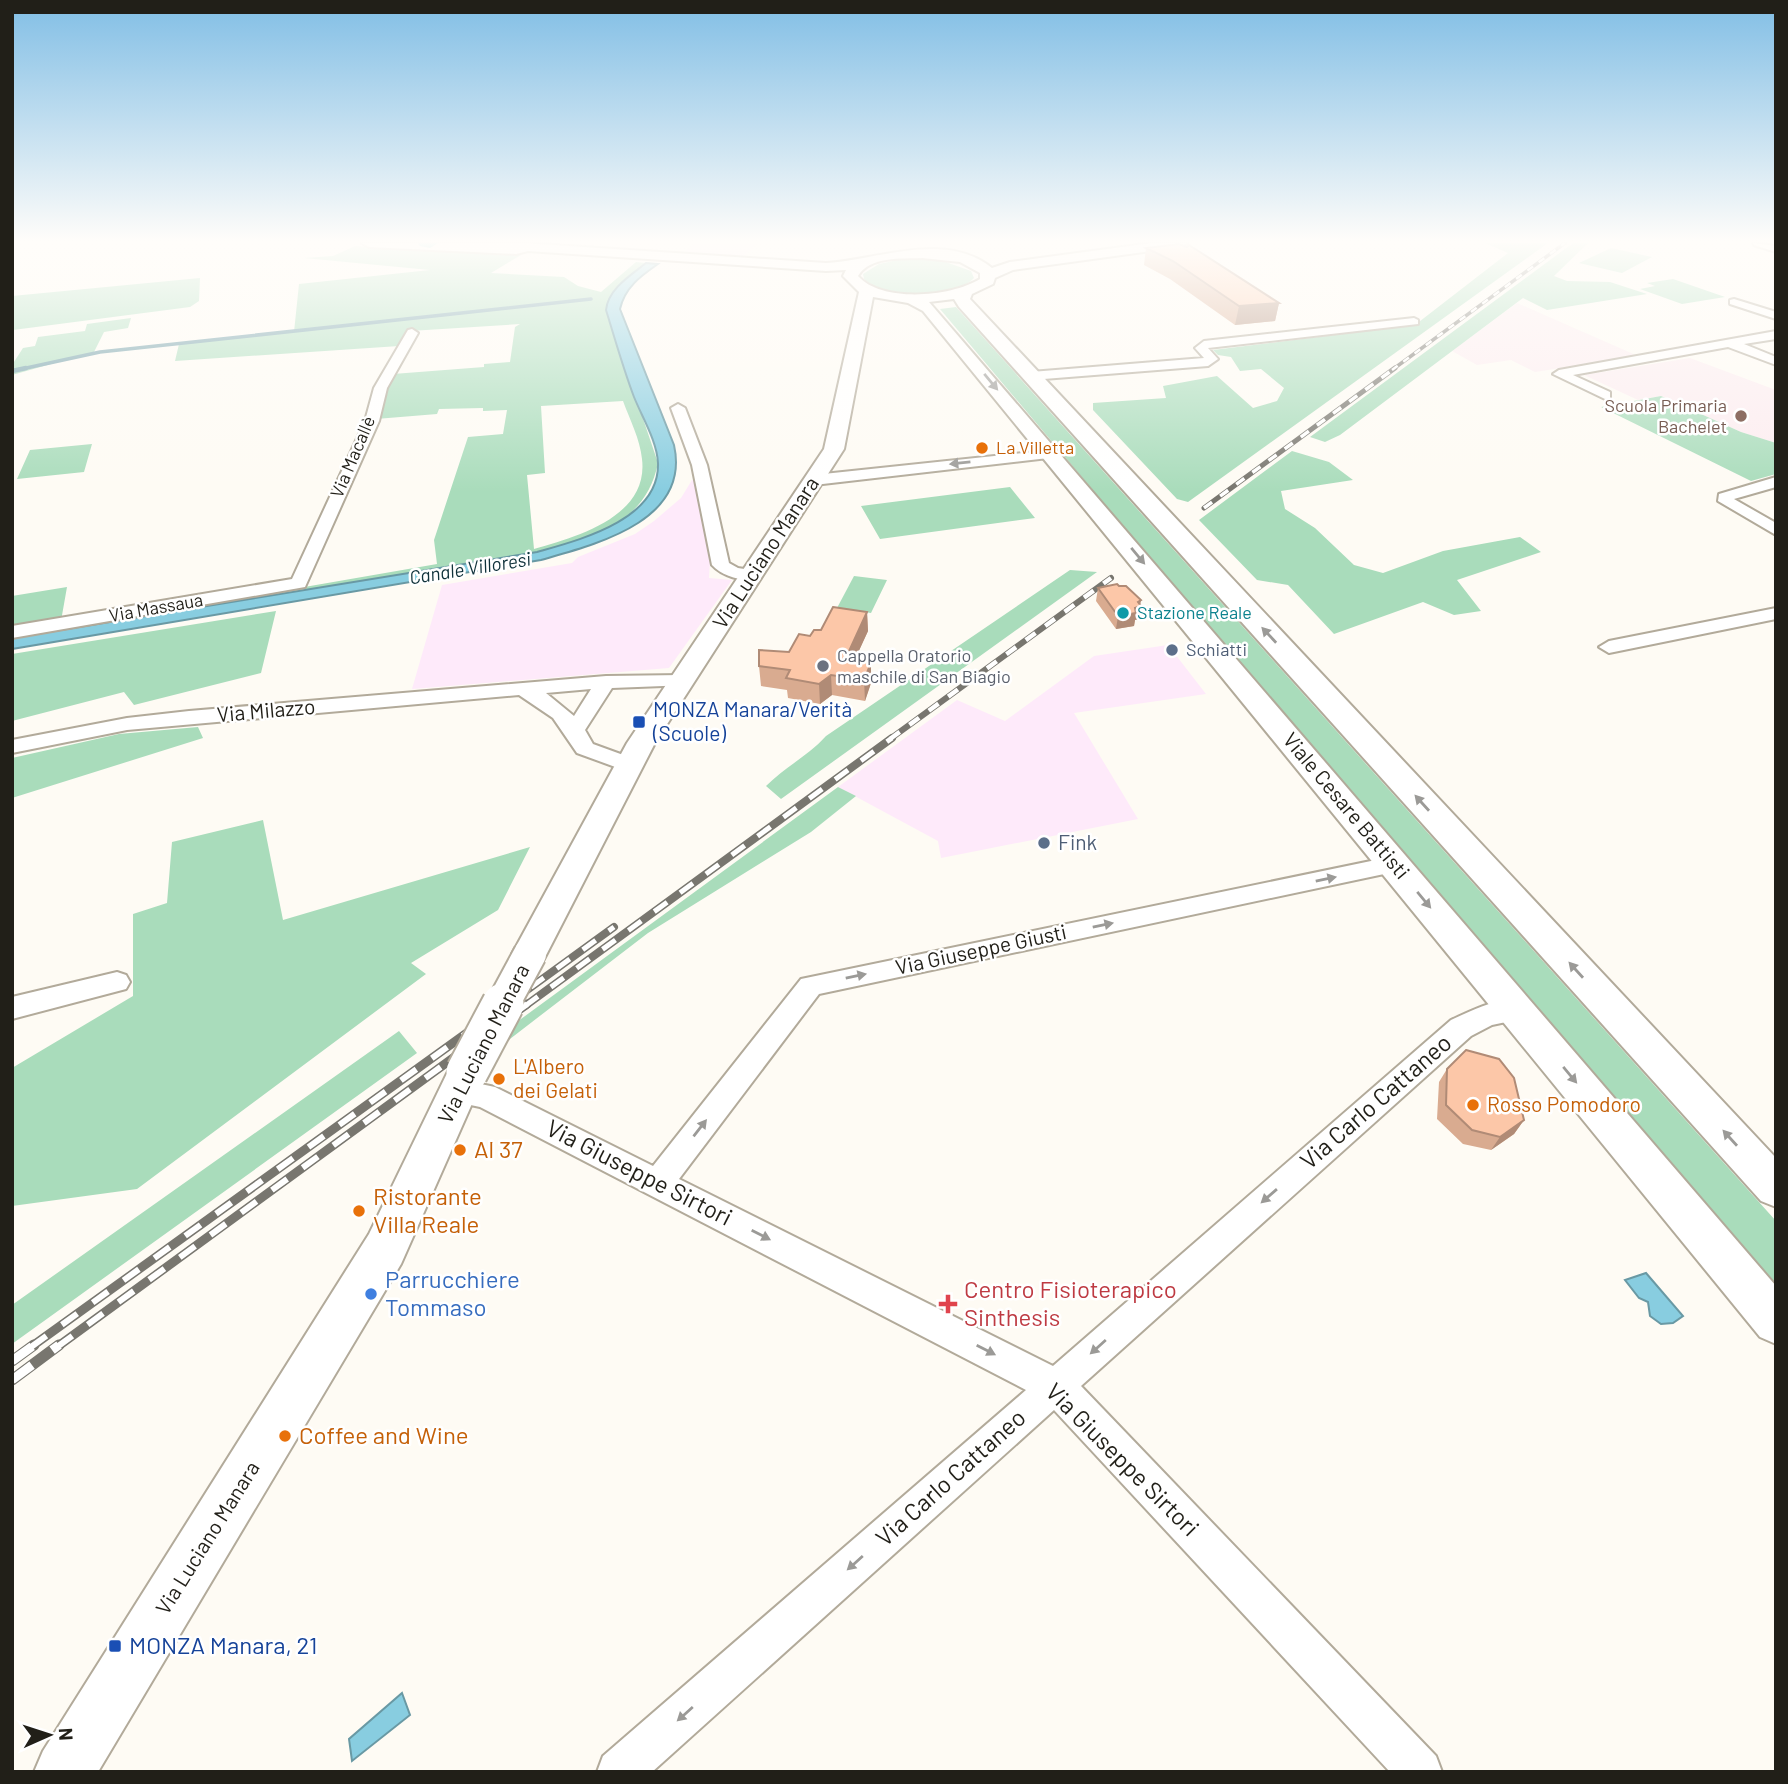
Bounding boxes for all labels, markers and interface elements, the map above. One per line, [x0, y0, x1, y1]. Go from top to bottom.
one-way arrow [983, 373, 998, 390]
place label: Scuola Primaria Bachelet [1605, 394, 1727, 437]
marker: Scuola Primaria Bachelet [1733, 408, 1749, 424]
street label: Via Macallè [325, 412, 379, 501]
place label: La Villetta [996, 436, 1074, 458]
marker: La Villetta [974, 440, 990, 456]
one-way arrow [949, 458, 971, 469]
street label: Via Luciano Manara [706, 472, 823, 633]
water label: Canale Villoresi [408, 547, 533, 588]
one-way arrow [1130, 547, 1145, 564]
street label: Via Massaua [107, 588, 205, 626]
place label: Stazione Reale [1137, 601, 1252, 623]
marker: Stazione Reale [1115, 605, 1131, 621]
one-way arrow [1261, 627, 1277, 644]
place label: Schiatti [1186, 638, 1247, 660]
marker: Schiatti [1164, 642, 1180, 658]
place label: Cappella Oratorio maschile di San Biagio [837, 644, 1011, 687]
marker: Cappella Oratorio maschile di San Biagio [815, 658, 831, 674]
street label: Via Milazzo [216, 693, 316, 726]
place label: MONZA Manara/Verità (Scuole) [652, 696, 852, 745]
marker: MONZA Manara/Verità (Scuole) [631, 714, 647, 730]
street label: Viale Cesare Battisti [1279, 727, 1416, 883]
one-way arrow [1415, 795, 1431, 812]
place label: Fink [1058, 829, 1097, 854]
marker: Fink [1036, 835, 1052, 851]
one-way arrow [1315, 873, 1337, 884]
one-way arrow [1417, 890, 1432, 908]
street label: Via Giuseppe Giusti [893, 918, 1069, 979]
one-way arrow [1092, 920, 1114, 931]
street label: Via Luciano Manara [432, 959, 534, 1127]
one-way arrow [1568, 961, 1584, 979]
one-way arrow [845, 971, 867, 982]
street label: Via Carlo Cattaneo [1293, 1027, 1457, 1174]
place label: L'Albero dei Gelati [513, 1053, 598, 1102]
one-way arrow [1562, 1066, 1577, 1083]
marker: L'Albero dei Gelati [491, 1071, 507, 1087]
place label: Rosso Pomodoro [1487, 1091, 1641, 1116]
marker: Rosso Pomodoro [1465, 1097, 1481, 1113]
street label: Via Giuseppe Sirtori [542, 1112, 738, 1231]
one-way arrow [693, 1120, 708, 1138]
one-way arrow [1722, 1130, 1738, 1147]
place label: Al 37 [474, 1134, 523, 1163]
marker: Al 37 [452, 1142, 468, 1158]
place label: Ristorante Villa Reale [373, 1181, 482, 1238]
one-way arrow [1260, 1188, 1277, 1203]
marker: Ristorante Villa Reale [351, 1203, 367, 1219]
one-way arrow [751, 1229, 771, 1241]
place label: Parrucchiere Tommaso [385, 1264, 520, 1321]
place label: Centro Fisioterapico Sinthesis [964, 1274, 1177, 1331]
marker: Parrucchiere Tommaso [363, 1286, 379, 1302]
marker: Centro Fisioterapico Sinthesis [938, 1294, 958, 1314]
one-way arrow [1089, 1339, 1107, 1355]
one-way arrow [976, 1343, 996, 1355]
street label: Via Giuseppe Sirtori [1040, 1376, 1206, 1542]
street label: Via Carlo Cattaneo [869, 1402, 1031, 1552]
place label: Coffee and Wine [299, 1420, 469, 1449]
marker: Coffee and Wine [277, 1428, 293, 1444]
street label: Via Luciano Manara [150, 1456, 264, 1618]
one-way arrow [846, 1555, 864, 1571]
place label: MONZA Manara, 21 [129, 1630, 318, 1659]
marker: MONZA Manara, 21 [107, 1638, 123, 1654]
north arrow [14, 1700, 84, 1770]
one-way arrow [676, 1706, 693, 1721]
text: N [55, 1727, 78, 1741]

